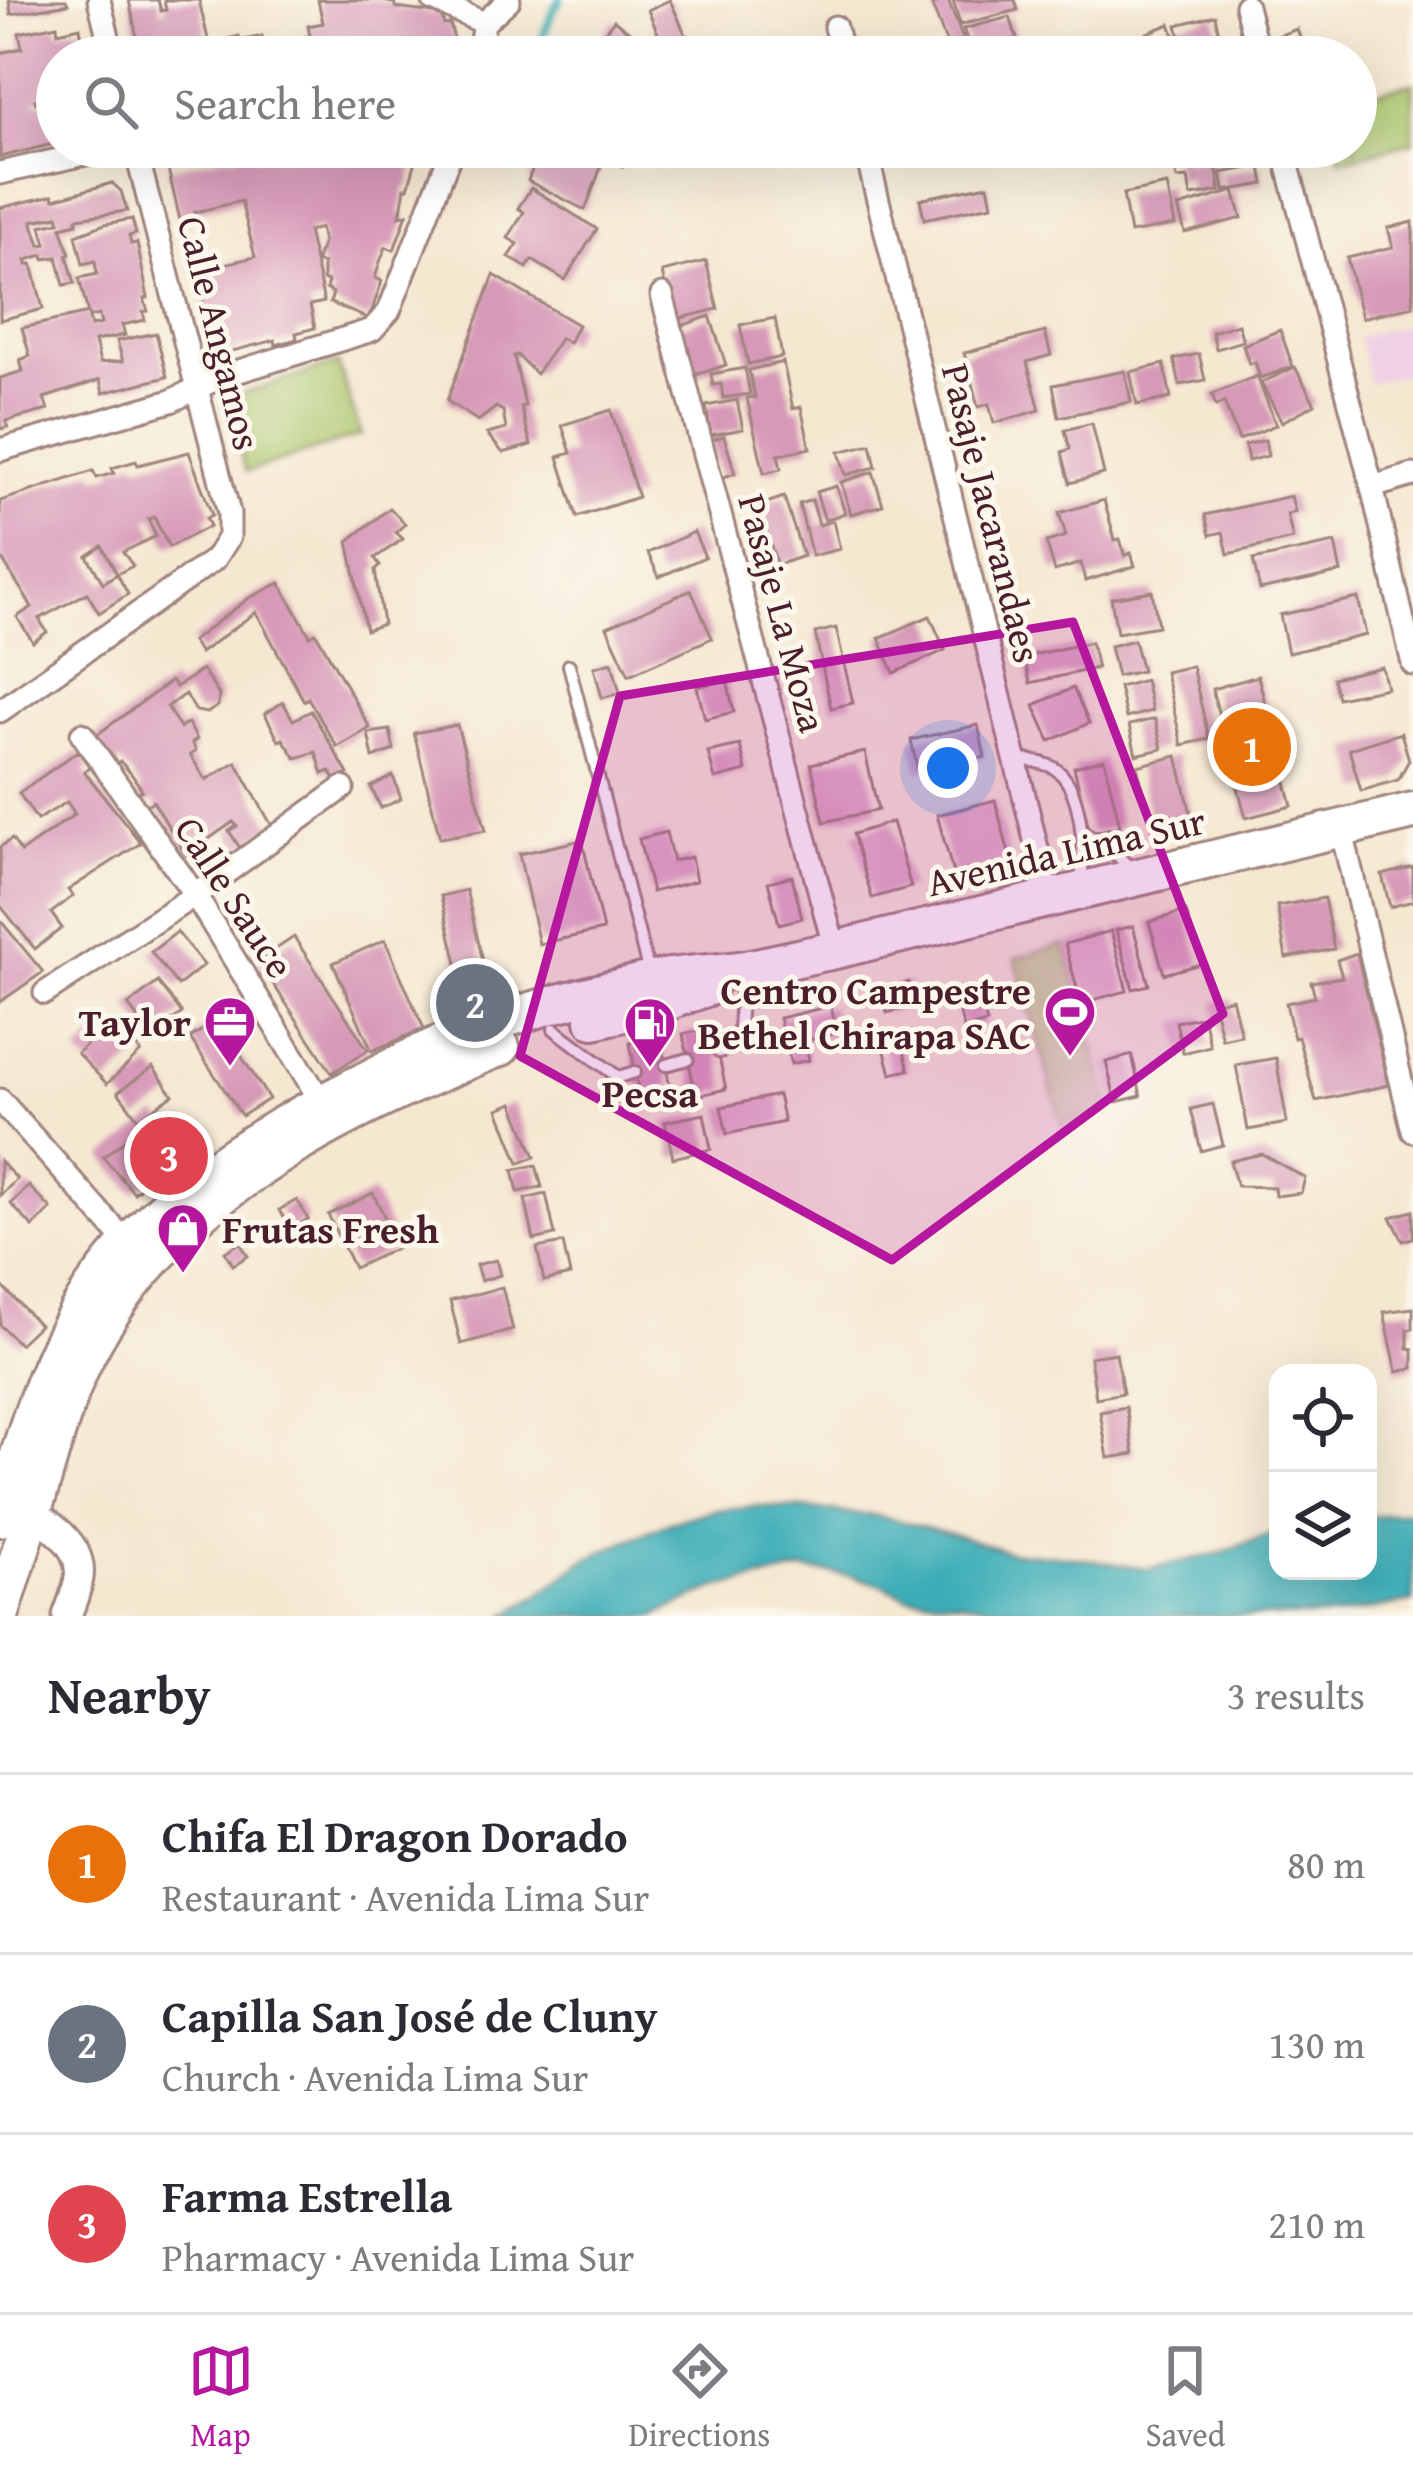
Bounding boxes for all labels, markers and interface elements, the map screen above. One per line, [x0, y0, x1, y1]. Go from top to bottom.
search box [36, 36, 1377, 168]
icon: search [78, 69, 144, 135]
text: Search here [174, 70, 396, 135]
street label: Calle Angamos [164, 210, 277, 456]
street label: Pasaje Jacarandaes [928, 357, 1057, 668]
street label: Pasaje La Moza [724, 488, 843, 739]
pin: 1 [1213, 702, 1291, 792]
your location [918, 738, 978, 798]
street label: Avenida Lima Sur [921, 791, 1211, 910]
street label: Calle Sauce [162, 805, 309, 989]
pin: 2 [436, 958, 514, 1048]
place label: Centro Campestre Bethel Chirapa SAC [698, 961, 1031, 1063]
sports icon: Centro Campestre Bethel Chirapa SAC [1042, 984, 1098, 1058]
place label: Taylor [79, 993, 191, 1050]
office icon: Taylor [202, 994, 258, 1068]
fuel station icon: Pecsa [622, 995, 678, 1069]
place label: Pecsa [602, 1064, 698, 1121]
pin: 3 [130, 1111, 208, 1201]
place label: Frutas Fresh [222, 1200, 439, 1257]
shop icon: Frutas Fresh [155, 1201, 211, 1275]
map controls [1269, 1364, 1377, 1580]
button: locate [1269, 1364, 1377, 1472]
button: layers [1269, 1472, 1377, 1580]
text: Nearby [48, 1657, 211, 1732]
text: 3 results [1227, 1666, 1365, 1723]
text: Chifa El Dragon Dorado [162, 1803, 628, 1868]
text: 1 [77, 1835, 97, 1892]
text: 80 m [1287, 1835, 1365, 1892]
text: Restaurant · Avenida Lima Sur [162, 1868, 649, 1925]
text: Capilla San José de Cluny [162, 1983, 658, 2048]
text: 2 [77, 2015, 97, 2072]
text: 130 m [1268, 2015, 1365, 2072]
text: Church · Avenida Lima Sur [162, 2048, 588, 2105]
text: Farma Estrella [162, 2163, 452, 2228]
text: 3 [77, 2195, 97, 2252]
text: 210 m [1268, 2195, 1365, 2252]
text: Pharmacy · Avenida Lima Sur [162, 2228, 634, 2285]
tab: Map [188, 2338, 254, 2458]
tab: Directions [629, 2338, 770, 2458]
tab: Saved [1146, 2338, 1225, 2458]

